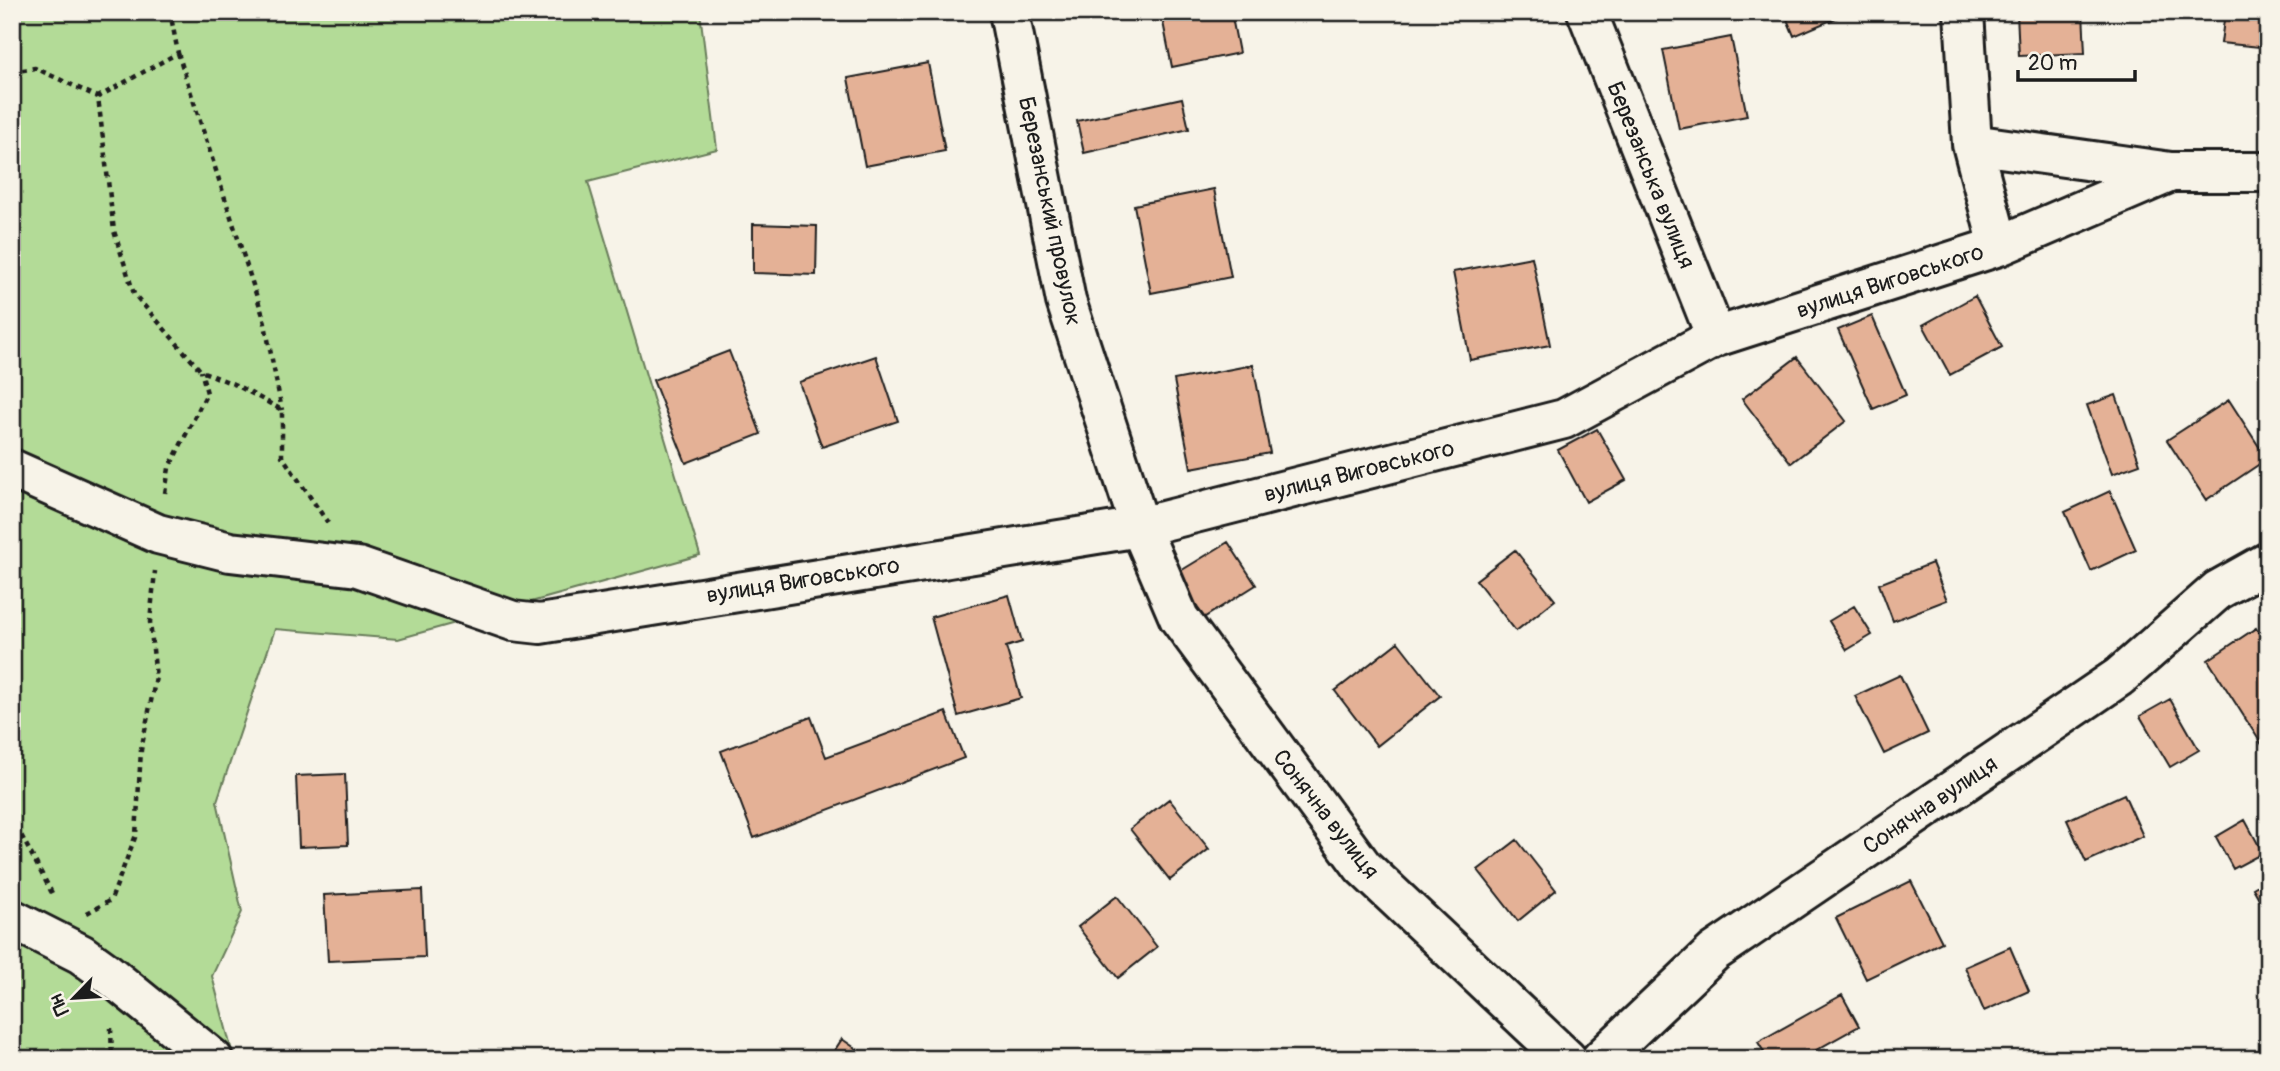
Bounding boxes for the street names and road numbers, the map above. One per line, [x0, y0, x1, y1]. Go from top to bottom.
street label: Березанська вулиця [1600, 77, 1702, 273]
street label: Березанський провулок [1012, 94, 1088, 328]
street label: вулиця Виговського [1793, 237, 1987, 325]
street label: вулиця Виговського [1261, 433, 1457, 509]
street label: вулиця Виговського [704, 550, 902, 610]
street label: Сонячна вулиця [1266, 743, 1386, 885]
street label: Сонячна вулиця [1857, 749, 2003, 861]

